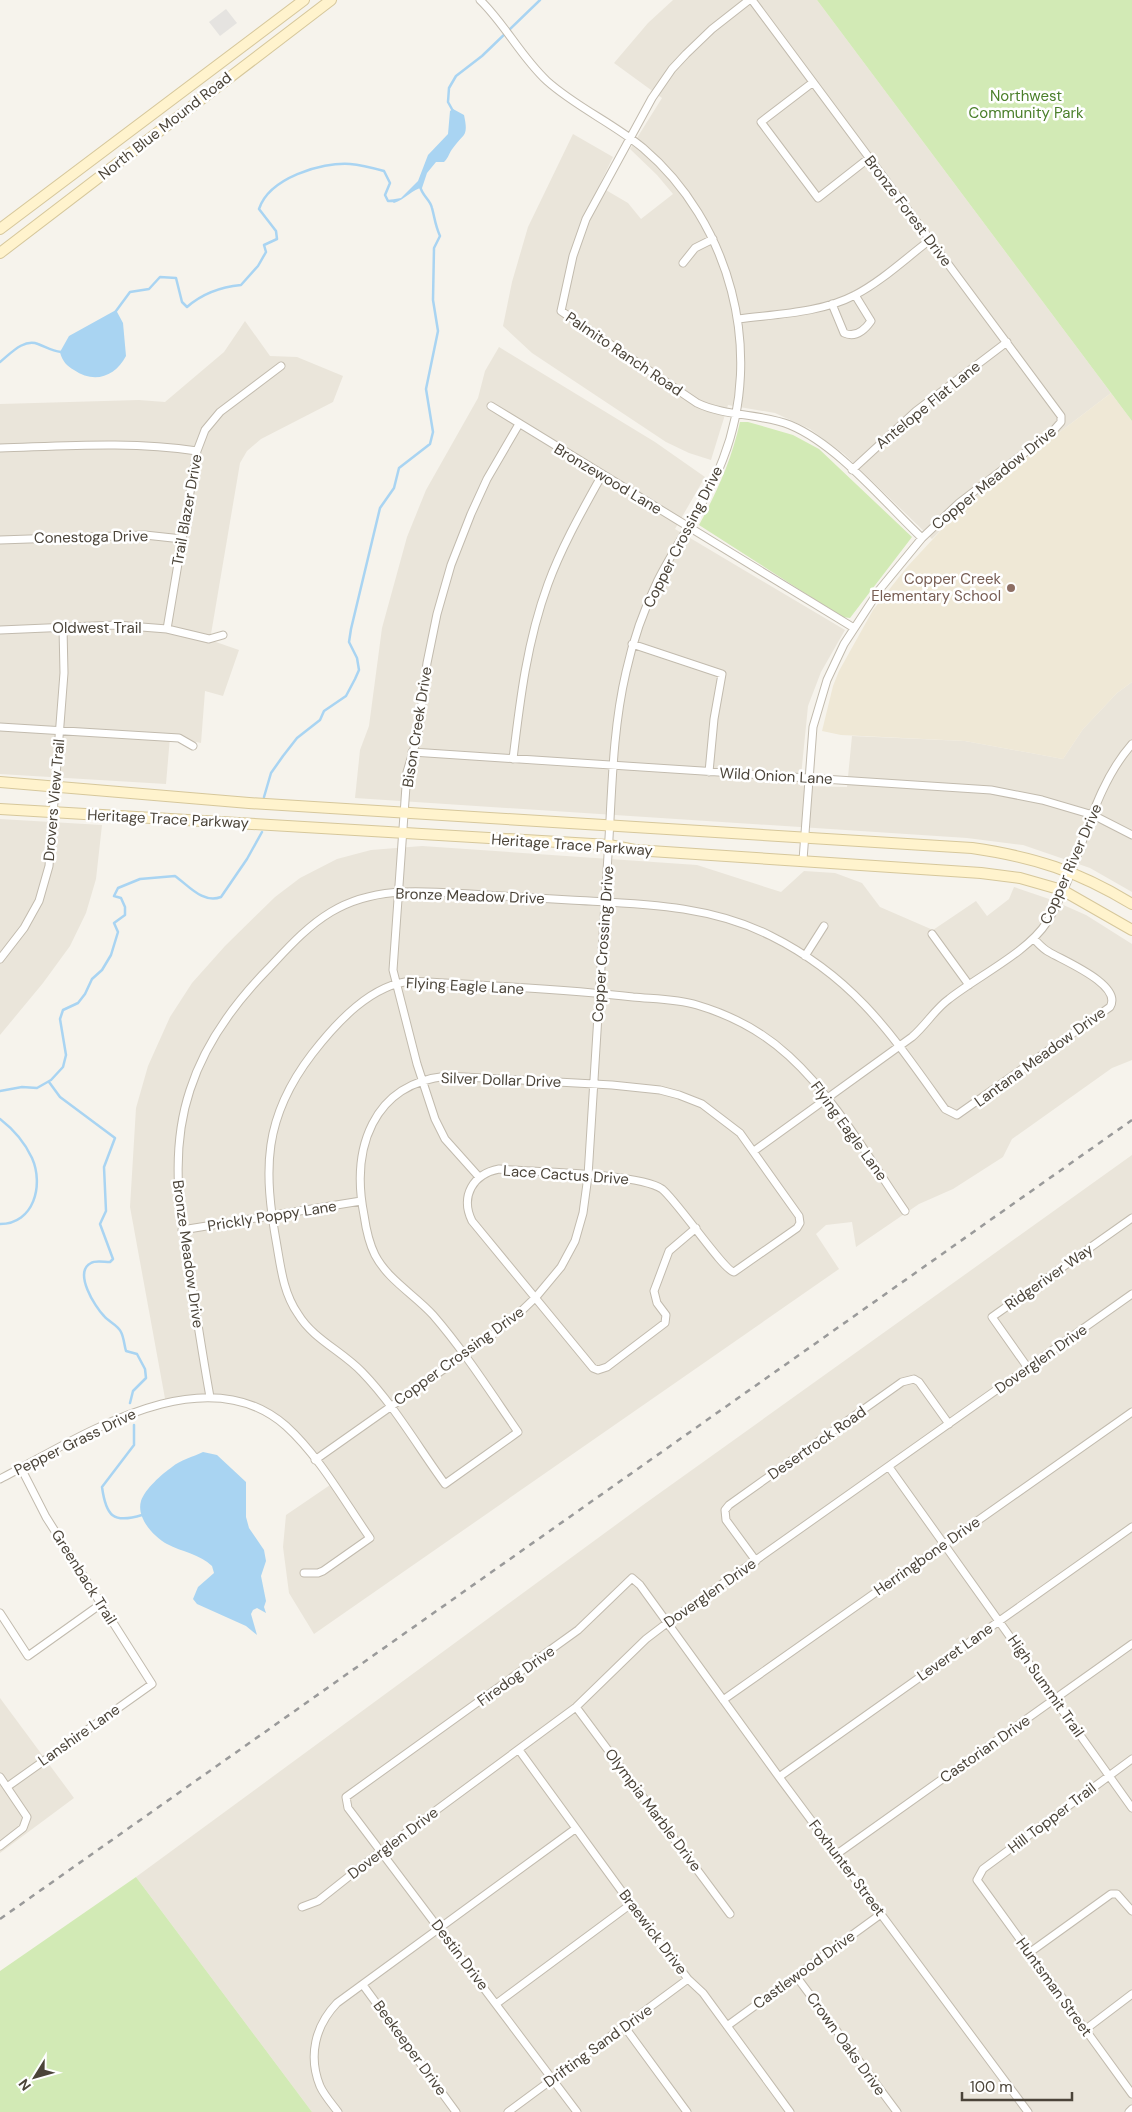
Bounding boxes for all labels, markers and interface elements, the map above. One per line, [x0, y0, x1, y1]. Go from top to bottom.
street label: North Blue Mound Road [94, 68, 236, 184]
park label: Northwest Community Park [968, 86, 1084, 123]
street label: Bronze Forest Drive [860, 151, 956, 271]
street label: Palmito Ranch Road [562, 307, 686, 401]
street label: Antelope Flat Lane [871, 357, 985, 453]
street label: Copper Meadow Drive [928, 422, 1060, 534]
street label: Bronzewood Lane [550, 439, 666, 519]
street label: Trail Blazer Drive [167, 453, 207, 567]
street label: Copper Crossing Drive [639, 463, 727, 611]
street label: Conestoga Drive [34, 526, 148, 548]
place label: Copper Creek Elementary School [871, 569, 1001, 606]
marker: Copper Creek Elementary School [1005, 582, 1017, 594]
street label: Oldwest Trail [52, 618, 142, 638]
street label: Bison Creek Drive [398, 665, 436, 789]
street label: Drovers View Trail [39, 738, 69, 862]
street label: Wild Onion Lane [719, 763, 833, 789]
street label: Copper River Drive [1035, 800, 1107, 928]
street label: Heritage Trace Parkway [87, 805, 250, 833]
street label: Heritage Trace Parkway [491, 829, 654, 861]
street label: Copper Crossing Drive [588, 865, 618, 1023]
street label: Bronze Meadow Drive [395, 883, 545, 909]
street label: Flying Eagle Lane [405, 973, 525, 999]
street label: Lantana Meadow Drive [970, 1003, 1110, 1111]
street label: Silver Dollar Drive [441, 1068, 561, 1092]
street label: Flying Eagle Lane [806, 1077, 892, 1185]
street label: Lace Cactus Drive [502, 1161, 630, 1189]
street label: Bronze Meadow Drive [168, 1179, 208, 1329]
street label: Prickly Poppy Lane [206, 1196, 338, 1236]
street label: Ridgeriver Way [1001, 1239, 1098, 1315]
street label: Copper Crossing Drive [390, 1302, 528, 1410]
street label: Doverglen Drive [991, 1320, 1091, 1398]
street label: Desertrock Road [764, 1402, 870, 1484]
street label: Pepper Grass Drive [11, 1404, 139, 1480]
street label: Herringbone Drive [870, 1512, 984, 1600]
street label: Greenback Trail [47, 1526, 121, 1628]
street label: Doverglen Drive [660, 1554, 760, 1632]
street label: Leveret Lane [913, 1618, 997, 1686]
street label: High Summit Trail [1003, 1631, 1089, 1741]
street label: Firedog Drive [473, 1641, 559, 1711]
street label: Lanshire Lane [34, 1699, 124, 1771]
street label: Castorian Drive [936, 1710, 1034, 1788]
street label: Olympia Marble Drive [600, 1745, 706, 1875]
street label: Hill Topper Trail [1004, 1778, 1100, 1858]
street label: Doverglen Drive [344, 1802, 442, 1884]
street label: Foxhunter Street [804, 1816, 890, 1920]
street label: Braewick Drive [614, 1885, 692, 1979]
street label: Destin Drive [427, 1916, 493, 1994]
street label: Castlewood Drive [749, 1926, 859, 2014]
street label: Huntsman Street [1011, 1934, 1097, 2040]
street label: Crown Oaks Drive [802, 1989, 890, 2099]
street label: Beekeeper Drive [369, 1996, 451, 2100]
street label: Drifting Sand Drive [540, 2000, 656, 2092]
north arrow [10, 2052, 60, 2102]
scale bar [962, 2070, 1072, 2102]
text: N [14, 2075, 35, 2094]
text: 100 m [970, 2077, 1013, 2097]

